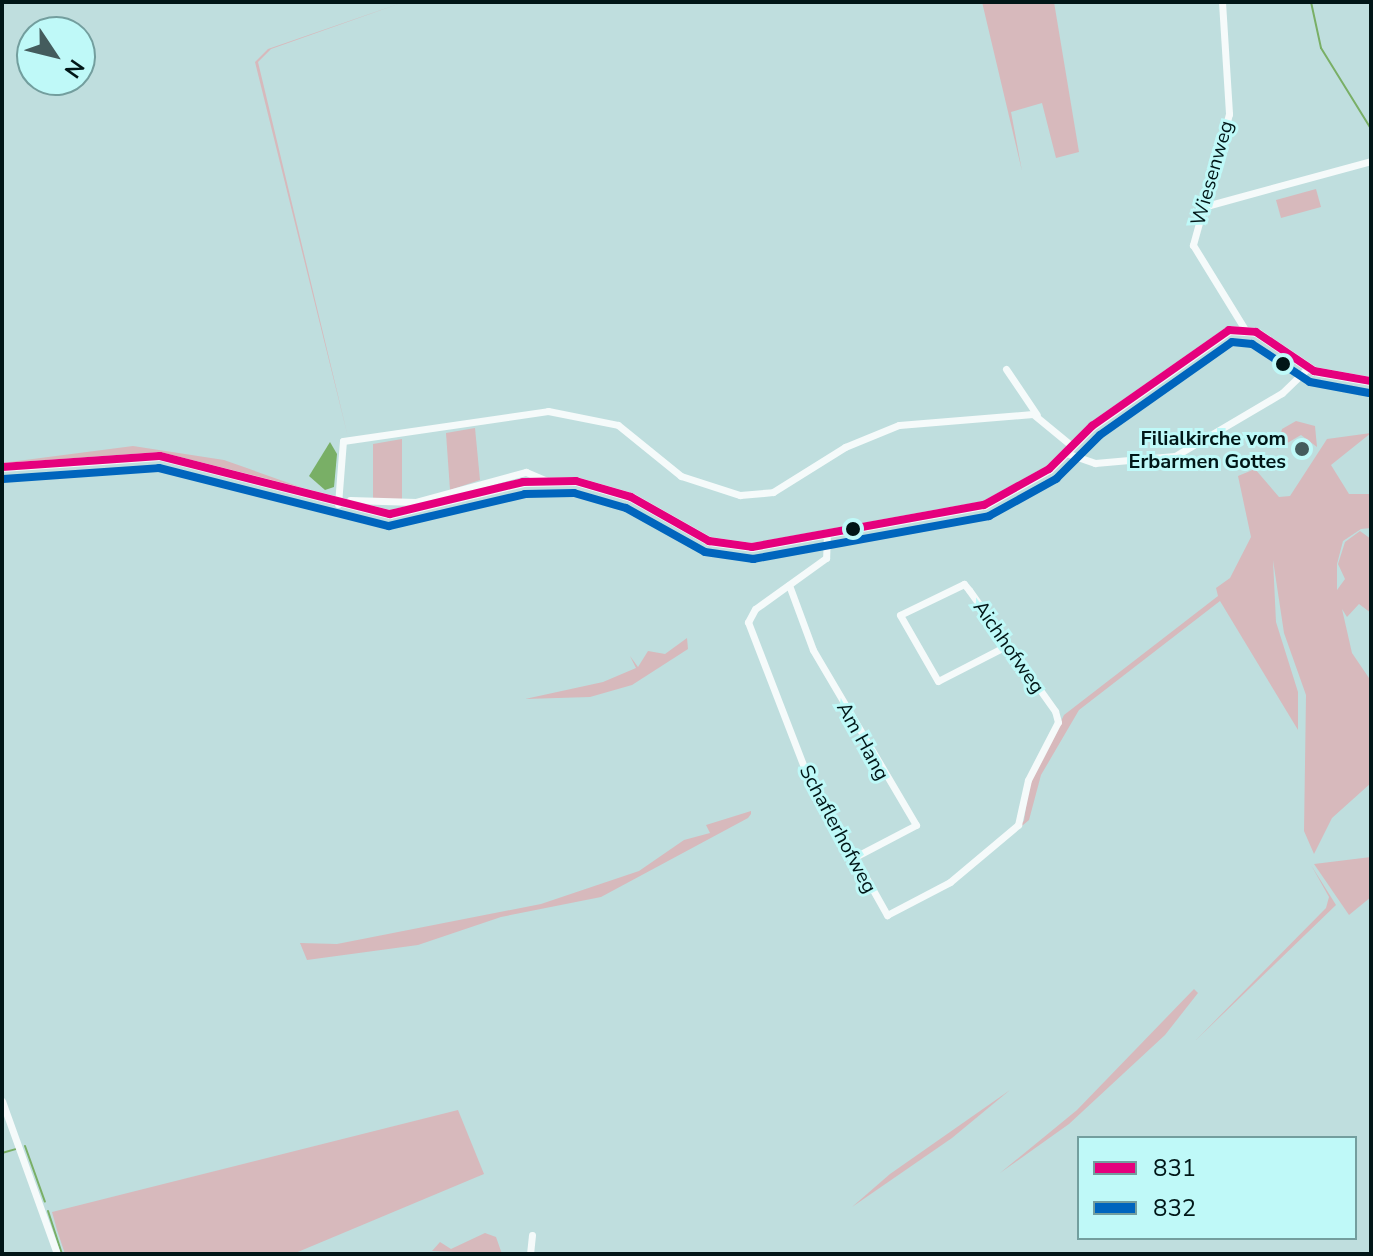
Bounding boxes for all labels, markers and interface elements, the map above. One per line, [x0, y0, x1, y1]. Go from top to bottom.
north arrow [16, 16, 96, 96]
text: N [57, 53, 91, 84]
street label: Wiesenweg [1186, 118, 1238, 228]
unlabelled marker [1275, 356, 1291, 372]
place label: Filialkirche vom Erbarmen Gottes [1129, 426, 1286, 473]
marker: Filialkirche vom Erbarmen Gottes [1293, 440, 1311, 458]
unlabelled marker [845, 521, 861, 537]
street label: Aichhofweg [968, 596, 1050, 698]
street label: Am Hang [832, 698, 894, 784]
street label: Schaflerhofweg [794, 761, 882, 897]
legend [1077, 1136, 1357, 1240]
text: 831 [1153, 1152, 1196, 1184]
text: 832 [1153, 1192, 1196, 1224]

